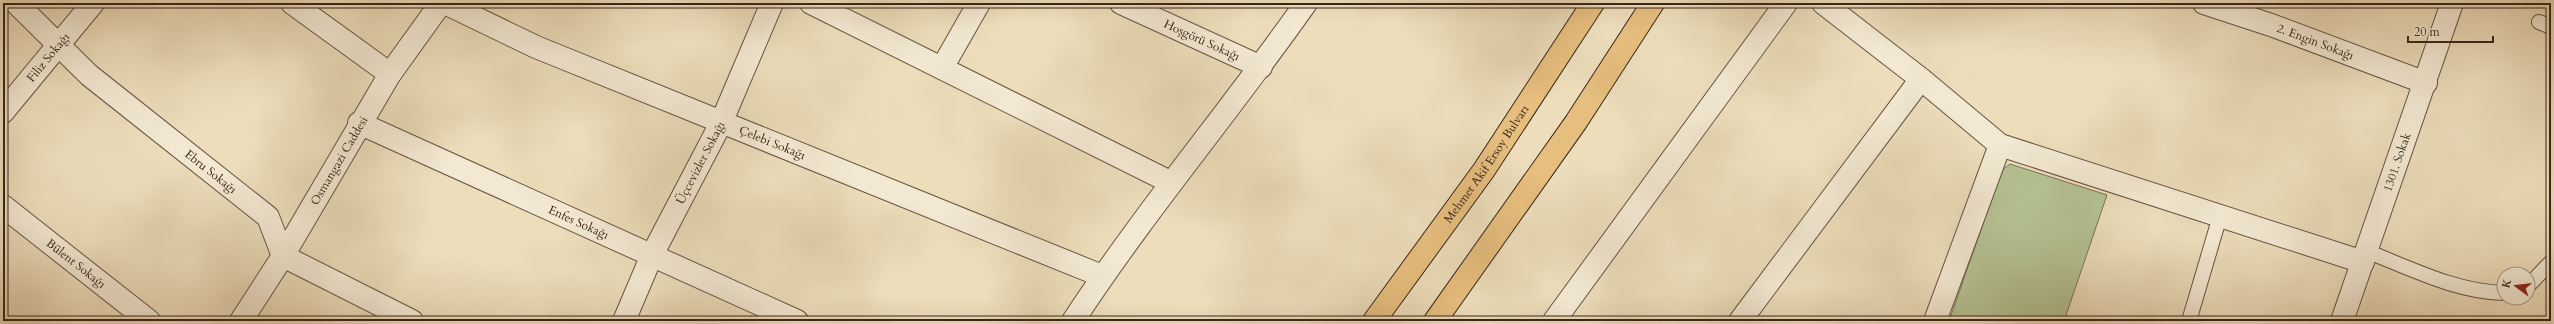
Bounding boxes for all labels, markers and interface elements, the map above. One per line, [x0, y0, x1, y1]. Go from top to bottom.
street label: Hoşgörü Sokağı [1161, 16, 1243, 65]
scale bar [2408, 18, 2493, 44]
street label: 2. Engin Sokağı [2275, 20, 2357, 64]
text: 20 m [2414, 24, 2441, 40]
street label: Filiz Sokağı [23, 29, 74, 85]
street label: Mehmet Akif Ersoy Bulvarı [1440, 101, 1533, 226]
street label: Osmangazi Caddesi [307, 113, 372, 208]
street label: Üçcevizler Sokağı [671, 118, 729, 207]
street label: Çelebi Sokağı [737, 122, 809, 163]
street label: 1301. Sokak [2379, 130, 2415, 194]
street label: Ebru Sokağı [181, 146, 241, 198]
street label: Enfes Sokağı [546, 202, 612, 243]
street label: Bülent Sokağı [43, 235, 110, 292]
north arrow [2496, 266, 2536, 306]
text: K [2498, 277, 2515, 290]

